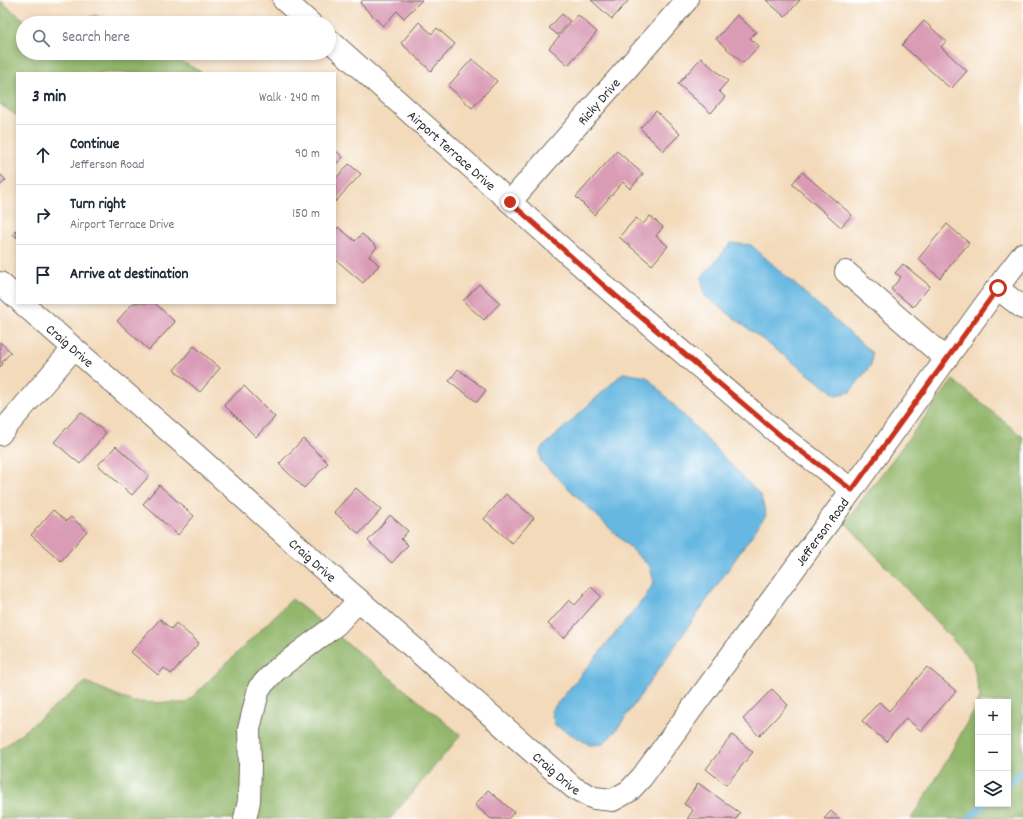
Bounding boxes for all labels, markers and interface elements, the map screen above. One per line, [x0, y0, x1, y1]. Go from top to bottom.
search box [16, 16, 336, 60]
icon: search [30, 27, 52, 49]
text: Search here [62, 27, 130, 49]
street label: Ricky Drive [574, 75, 626, 130]
text: 3 min [32, 86, 66, 110]
text: Walk · 240 m [259, 89, 320, 108]
street label: Airport Terrace Drive [402, 106, 499, 196]
text: Continue [70, 134, 119, 156]
icon: ahead [32, 144, 54, 166]
text: 90 m [295, 145, 320, 164]
text: Jefferson Road [70, 156, 144, 175]
route end [501, 193, 519, 211]
text: Turn right [70, 194, 126, 216]
icon: right [32, 204, 54, 226]
text: 150 m [292, 205, 320, 224]
text: Airport Terrace Drive [70, 216, 174, 235]
icon: arrive [32, 264, 54, 286]
text: Arrive at destination [70, 264, 188, 286]
route start [989, 279, 1007, 297]
street label: Craig Drive [41, 320, 97, 373]
street label: Jefferson Road [792, 494, 855, 571]
street label: Craig Drive [283, 535, 340, 588]
map controls [975, 699, 1011, 807]
button: + [975, 699, 1011, 735]
button: − [975, 735, 1011, 771]
street label: Craig Drive [527, 748, 583, 801]
button: layers [975, 771, 1011, 807]

